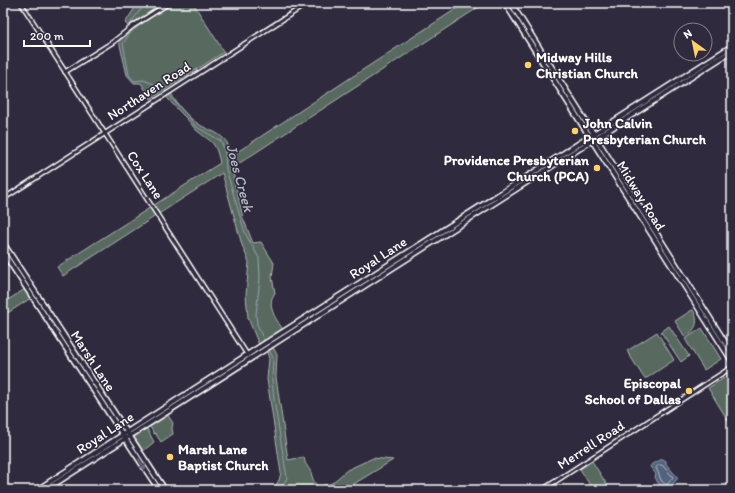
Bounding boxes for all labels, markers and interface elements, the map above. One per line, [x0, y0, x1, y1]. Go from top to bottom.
scale bar [24, 22, 90, 48]
north arrow [673, 22, 713, 62]
text: N [681, 27, 694, 42]
text: 200 m [30, 29, 64, 43]
place label: Midway Hills Christian Church [536, 49, 639, 82]
street label: Northaven Road [104, 58, 194, 124]
marker: Midway Hills Christian Church [523, 60, 533, 70]
place label: John Calvin Presbyterian Church [582, 115, 707, 148]
marker: John Calvin Presbyterian Church [570, 126, 580, 136]
water label: Joes Creek [222, 142, 258, 215]
street label: Cox Lane [123, 148, 167, 203]
place label: Providence Presbyterian Church (PCA) [444, 152, 589, 185]
street label: Midway Road [613, 158, 669, 234]
marker: Providence Presbyterian Church (PCA) [592, 163, 602, 173]
street label: Royal Lane [346, 233, 410, 283]
street label: Marsh Lane [67, 327, 119, 395]
place label: Episcopal School of Dallas [585, 375, 682, 408]
marker: Episcopal School of Dallas [684, 386, 694, 396]
street label: Royal Lane [73, 408, 137, 458]
street label: Merrell Road [554, 417, 628, 473]
place label: Marsh Lane Baptist Church [178, 441, 269, 474]
marker: Marsh Lane Baptist Church [165, 452, 175, 462]
one-way arrow [138, 458, 146, 469]

